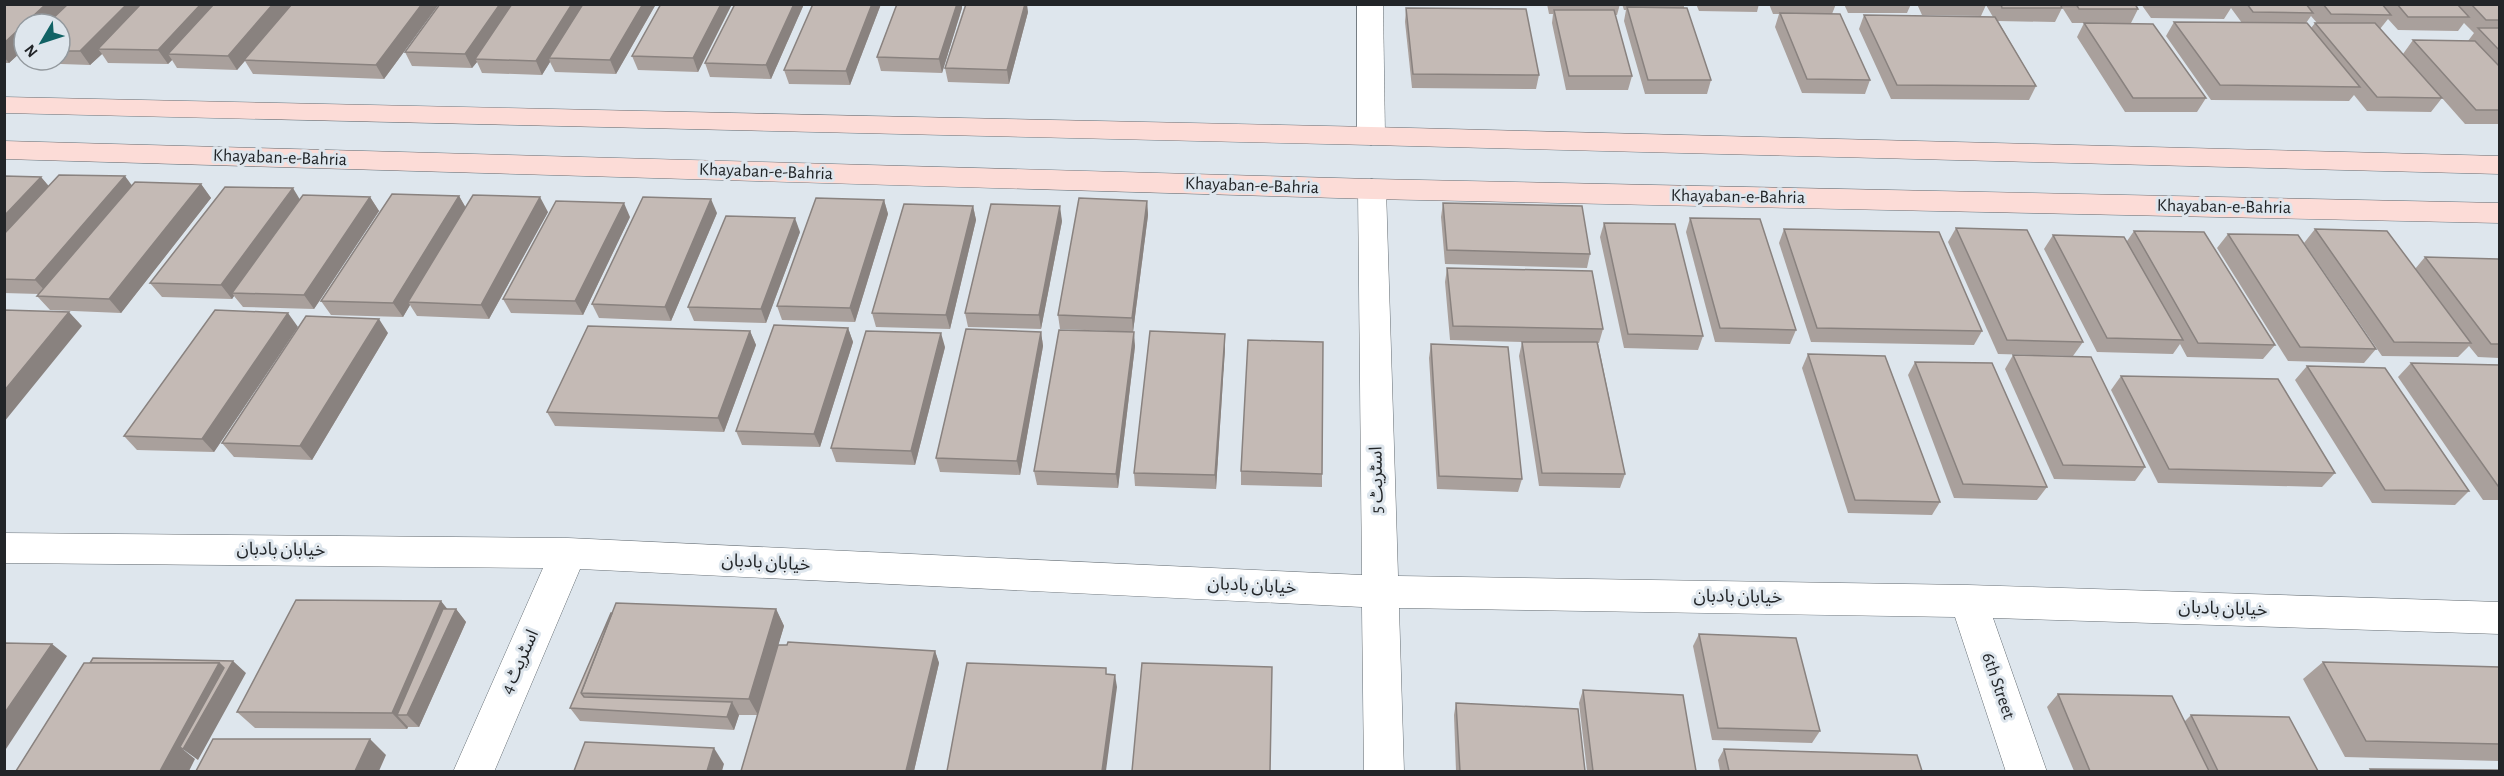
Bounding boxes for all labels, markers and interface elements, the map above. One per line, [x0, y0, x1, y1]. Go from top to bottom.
north arrow [12, 12, 72, 72]
text: N [21, 41, 41, 60]
street label: Khayaban-e-Bahria [213, 147, 347, 169]
street label: Khayaban-e-Bahria [699, 161, 833, 183]
street label: Khayaban-e-Bahria [1185, 175, 1319, 197]
street label: Khayaban-e-Bahria [1671, 187, 1805, 207]
street label: Khayaban-e-Bahria [2157, 197, 2291, 217]
street label: اسٹریٹ 5 [1367, 446, 1388, 514]
street label: خیابان بادبان [236, 540, 326, 561]
street label: خیابان بادبان [721, 552, 811, 575]
street label: خیابان بادبان [1207, 575, 1297, 598]
street label: خیابان بادبان [1693, 587, 1783, 608]
street label: خیابان بادبان [2178, 598, 2268, 621]
street label: اسٹریٹ 4 [498, 627, 543, 697]
street label: 6th Street [1978, 650, 2018, 722]

